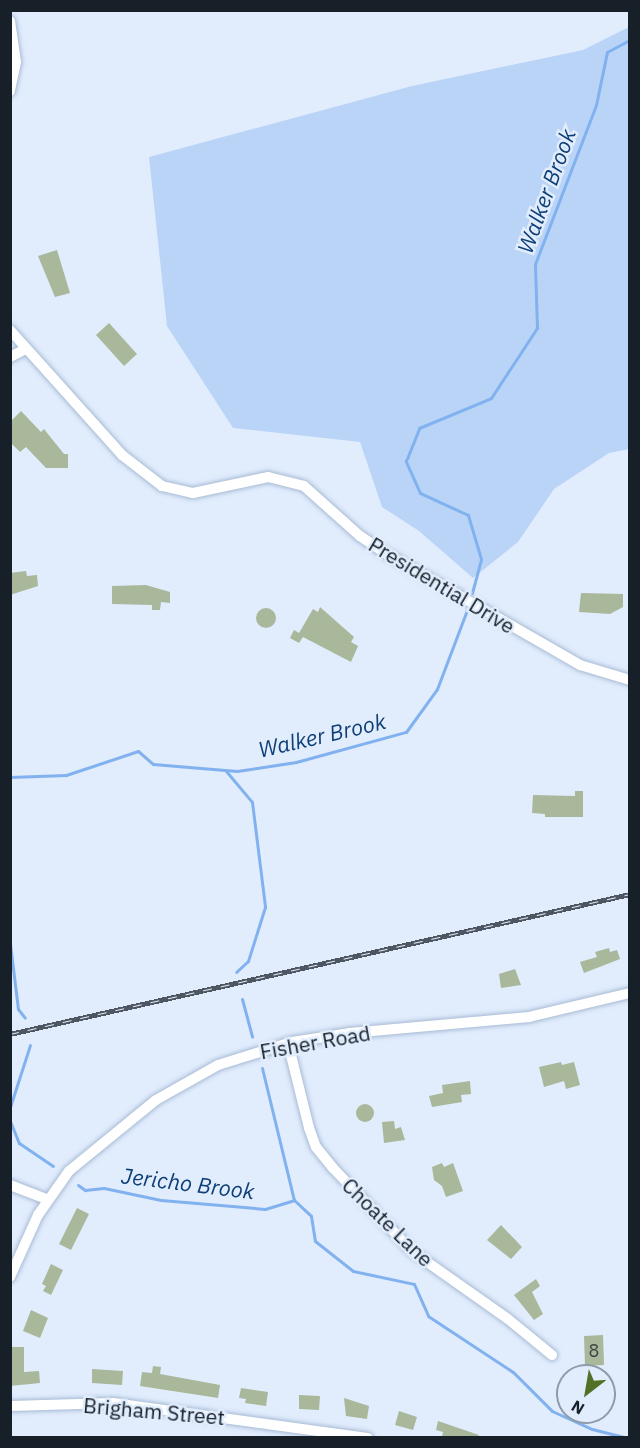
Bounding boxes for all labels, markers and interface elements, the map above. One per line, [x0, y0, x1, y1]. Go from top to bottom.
water label: Walker Brook [511, 125, 581, 257]
street label: Presidential Drive [364, 531, 520, 639]
water label: Walker Brook [256, 708, 388, 762]
street label: Fisher Road [258, 1020, 372, 1064]
water label: Jericho Brook [120, 1162, 256, 1204]
street label: Choate Lane [337, 1172, 439, 1272]
house number: 8 [589, 1340, 599, 1362]
north arrow [556, 1364, 616, 1424]
street label: Brigham Street [82, 1392, 226, 1430]
text: N [568, 1396, 588, 1419]

